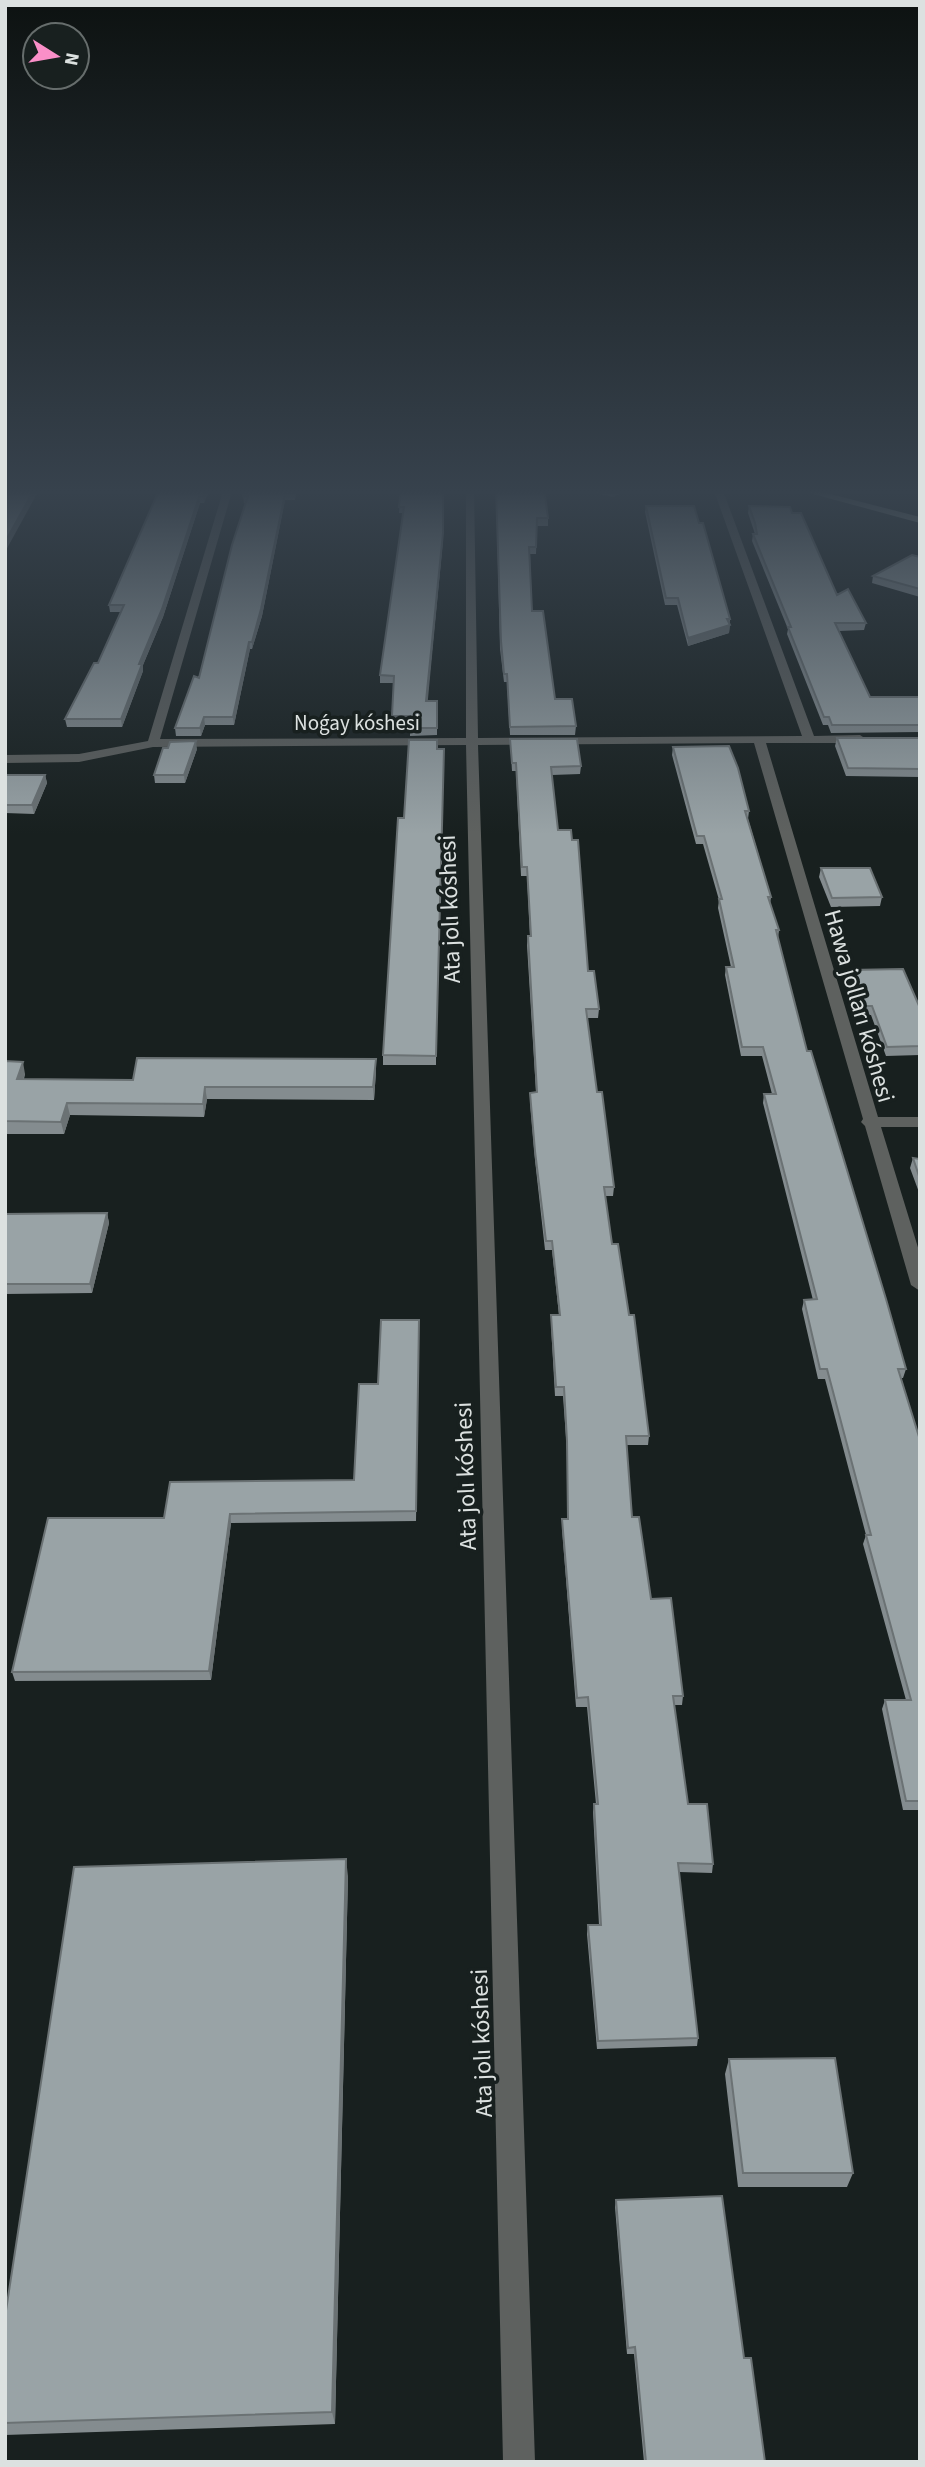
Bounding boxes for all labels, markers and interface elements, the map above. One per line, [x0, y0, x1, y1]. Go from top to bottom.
north arrow [21, 21, 91, 91]
text: N [57, 50, 86, 68]
street label: Noǵay kóshesi [294, 708, 420, 738]
street label: Ata jolı kóshesi [430, 834, 470, 984]
street label: Hawa jolları kóshesi [815, 905, 903, 1107]
street label: Ata jolı kóshesi [446, 1401, 486, 1551]
street label: Ata jolı kóshesi [462, 1968, 502, 2118]

